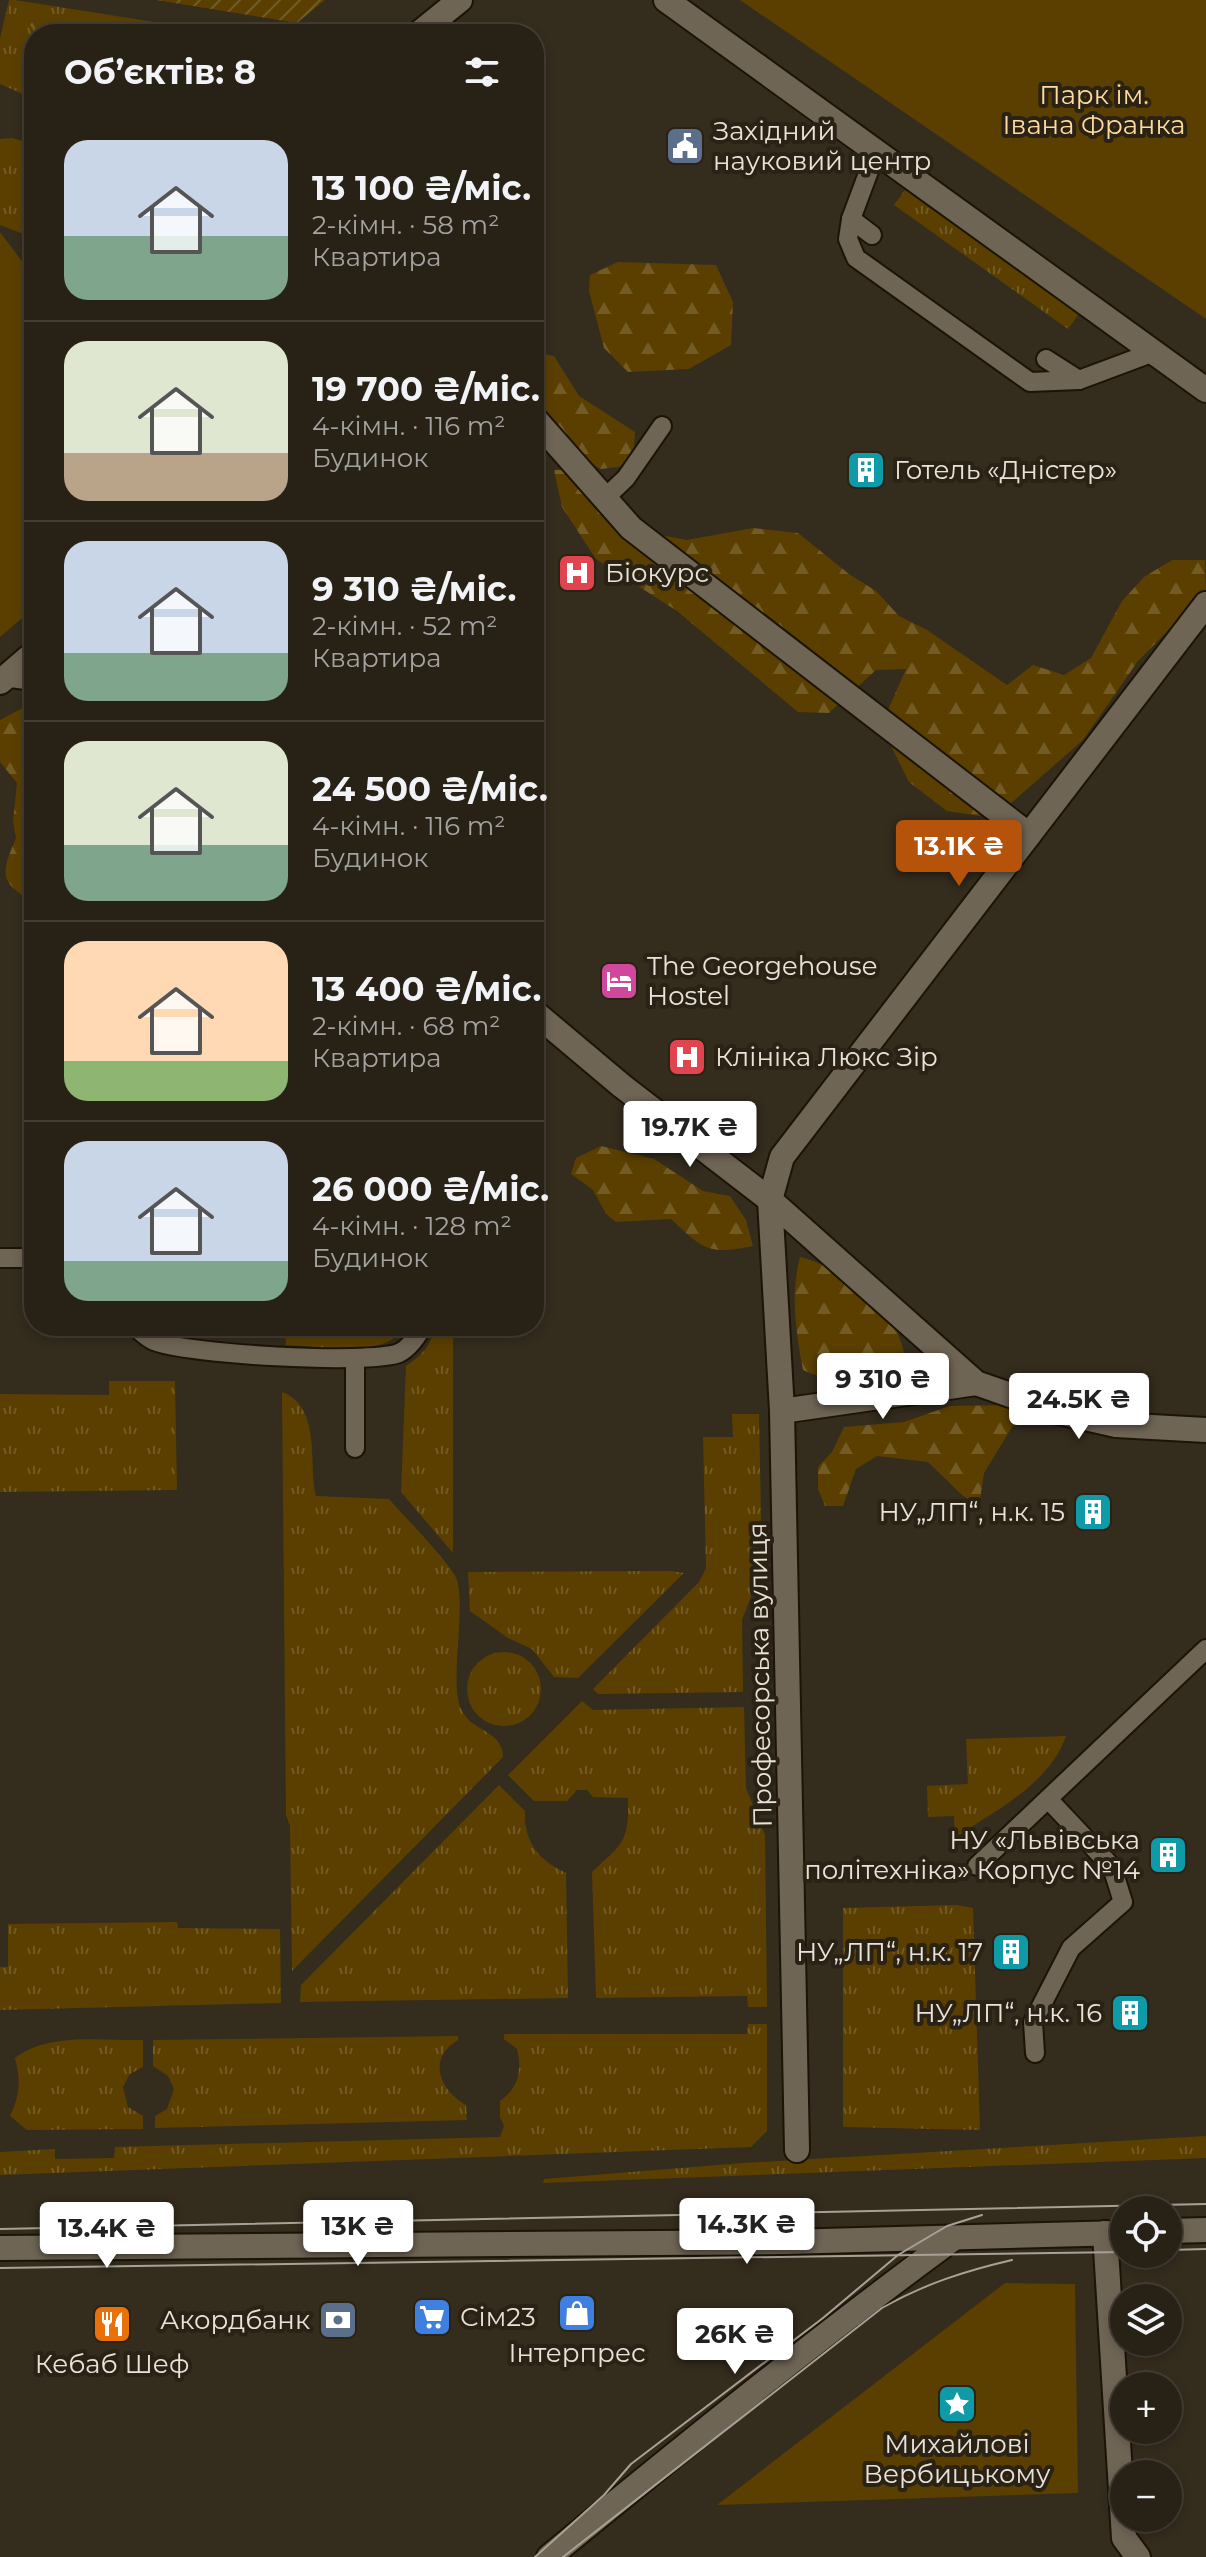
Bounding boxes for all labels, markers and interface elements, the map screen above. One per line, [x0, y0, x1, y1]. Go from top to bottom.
icon: filters [460, 50, 504, 94]
text: Об’єктів: 8 [64, 51, 256, 93]
park label: Парк ім. Івана Франка [1003, 79, 1185, 141]
place label: Західний науковий центр [713, 115, 931, 177]
public building icon: Західний науковий центр [664, 125, 706, 167]
text: 13 100 ₴/міс. [312, 167, 531, 209]
icon: home [128, 172, 224, 268]
text: 2-кімн. · 58 m² [312, 209, 499, 241]
text: Квартира [312, 241, 441, 273]
text: 19 700 ₴/міс. [312, 368, 540, 410]
icon: home [128, 373, 224, 469]
text: 4-кімн. · 116 m² [312, 410, 506, 442]
text: Будинок [312, 442, 428, 474]
building icon: Готель «Дністер» [845, 449, 887, 491]
place label: Готель «Дністер» [894, 454, 1117, 486]
hospital icon: Біокурс [556, 552, 598, 594]
place label: Біокурс [605, 557, 709, 589]
text: 9 310 ₴/міс. [312, 568, 517, 610]
icon: home [128, 573, 224, 669]
text: 2-кімн. · 52 m² [312, 610, 497, 642]
text: Квартира [312, 642, 441, 674]
text: 24 500 ₴/міс. [312, 768, 548, 810]
icon: home [128, 773, 224, 869]
text: 4-кімн. · 116 m² [312, 810, 506, 842]
pin: 13.1K ₴ [885, 820, 1033, 888]
text: 13.1K ₴ [914, 830, 1004, 862]
text: Будинок [312, 842, 428, 874]
place label: The Georgehouse Hostel [647, 950, 877, 1012]
hotel icon: The Georgehouse Hostel [598, 960, 640, 1002]
text: 13 400 ₴/міс. [312, 968, 541, 1010]
icon: home [128, 973, 224, 1069]
text: 2-кімн. · 68 m² [312, 1010, 500, 1042]
hospital icon: Клініка Люкс Зір [666, 1036, 708, 1078]
place label: Клініка Люкс Зір [715, 1041, 938, 1073]
text: Квартира [312, 1042, 441, 1074]
pin: 19.7K ₴ [616, 1101, 764, 1169]
text: 19.7K ₴ [642, 1111, 739, 1143]
text: 26 000 ₴/міс. [312, 1168, 549, 1210]
icon: home [128, 1173, 224, 1269]
text: 4-кімн. · 128 m² [312, 1210, 512, 1242]
text: Будинок [312, 1242, 428, 1274]
pin: 9 310 ₴ [809, 1353, 957, 1421]
text: 9 310 ₴ [835, 1363, 931, 1395]
pin: 24.5K ₴ [1005, 1373, 1153, 1441]
text: 24.5K ₴ [1027, 1383, 1131, 1415]
building icon: НУ„ЛП“, н.к. 15 [1072, 1491, 1114, 1533]
place label: НУ„ЛП“, н.к. 15 [879, 1496, 1065, 1528]
street label: Професорська вулиця [741, 1522, 779, 1828]
place label: НУ «Львівська політехніка» Корпус №14 [804, 1824, 1140, 1886]
building icon: НУ «Львівська політехніка» Корпус №14 [1147, 1834, 1189, 1876]
building icon: НУ„ЛП“, н.к. 17 [990, 1931, 1032, 1973]
place label: НУ„ЛП“, н.к. 17 [796, 1936, 983, 1968]
building icon: НУ„ЛП“, н.к. 16 [1109, 1992, 1151, 2034]
place label: НУ„ЛП“, н.к. 16 [914, 1997, 1102, 2029]
map controls [1110, 2196, 1182, 2532]
button: locate [1110, 2196, 1182, 2268]
pin: 14.3K ₴ [673, 2198, 821, 2266]
pin: 13K ₴ [302, 2200, 414, 2268]
pin: 13.4K ₴ [33, 2202, 181, 2270]
text: 14.3K ₴ [697, 2208, 797, 2240]
text: 13K ₴ [321, 2210, 395, 2242]
text: 13.4K ₴ [58, 2212, 156, 2244]
button: layers [1110, 2284, 1182, 2356]
shop icon: Інтерпрес [556, 2292, 598, 2334]
supermarket icon: Сім23 [411, 2296, 453, 2338]
bank icon: Акордбанк [317, 2299, 359, 2341]
place label: Сім23 [460, 2301, 536, 2333]
restaurant icon: Кебаб Шеф [91, 2303, 133, 2345]
place label: Акордбанк [160, 2304, 310, 2336]
pin: 26K ₴ [679, 2308, 791, 2376]
text: 26K ₴ [695, 2318, 775, 2350]
place label: Інтерпрес [508, 2337, 646, 2369]
place label: Кебаб Шеф [35, 2348, 189, 2380]
button: + [1110, 2372, 1182, 2444]
place icon: Михайлові Вербицькому [936, 2383, 978, 2425]
place label: Михайлові Вербицькому [863, 2428, 1051, 2490]
button: − [1110, 2460, 1182, 2532]

